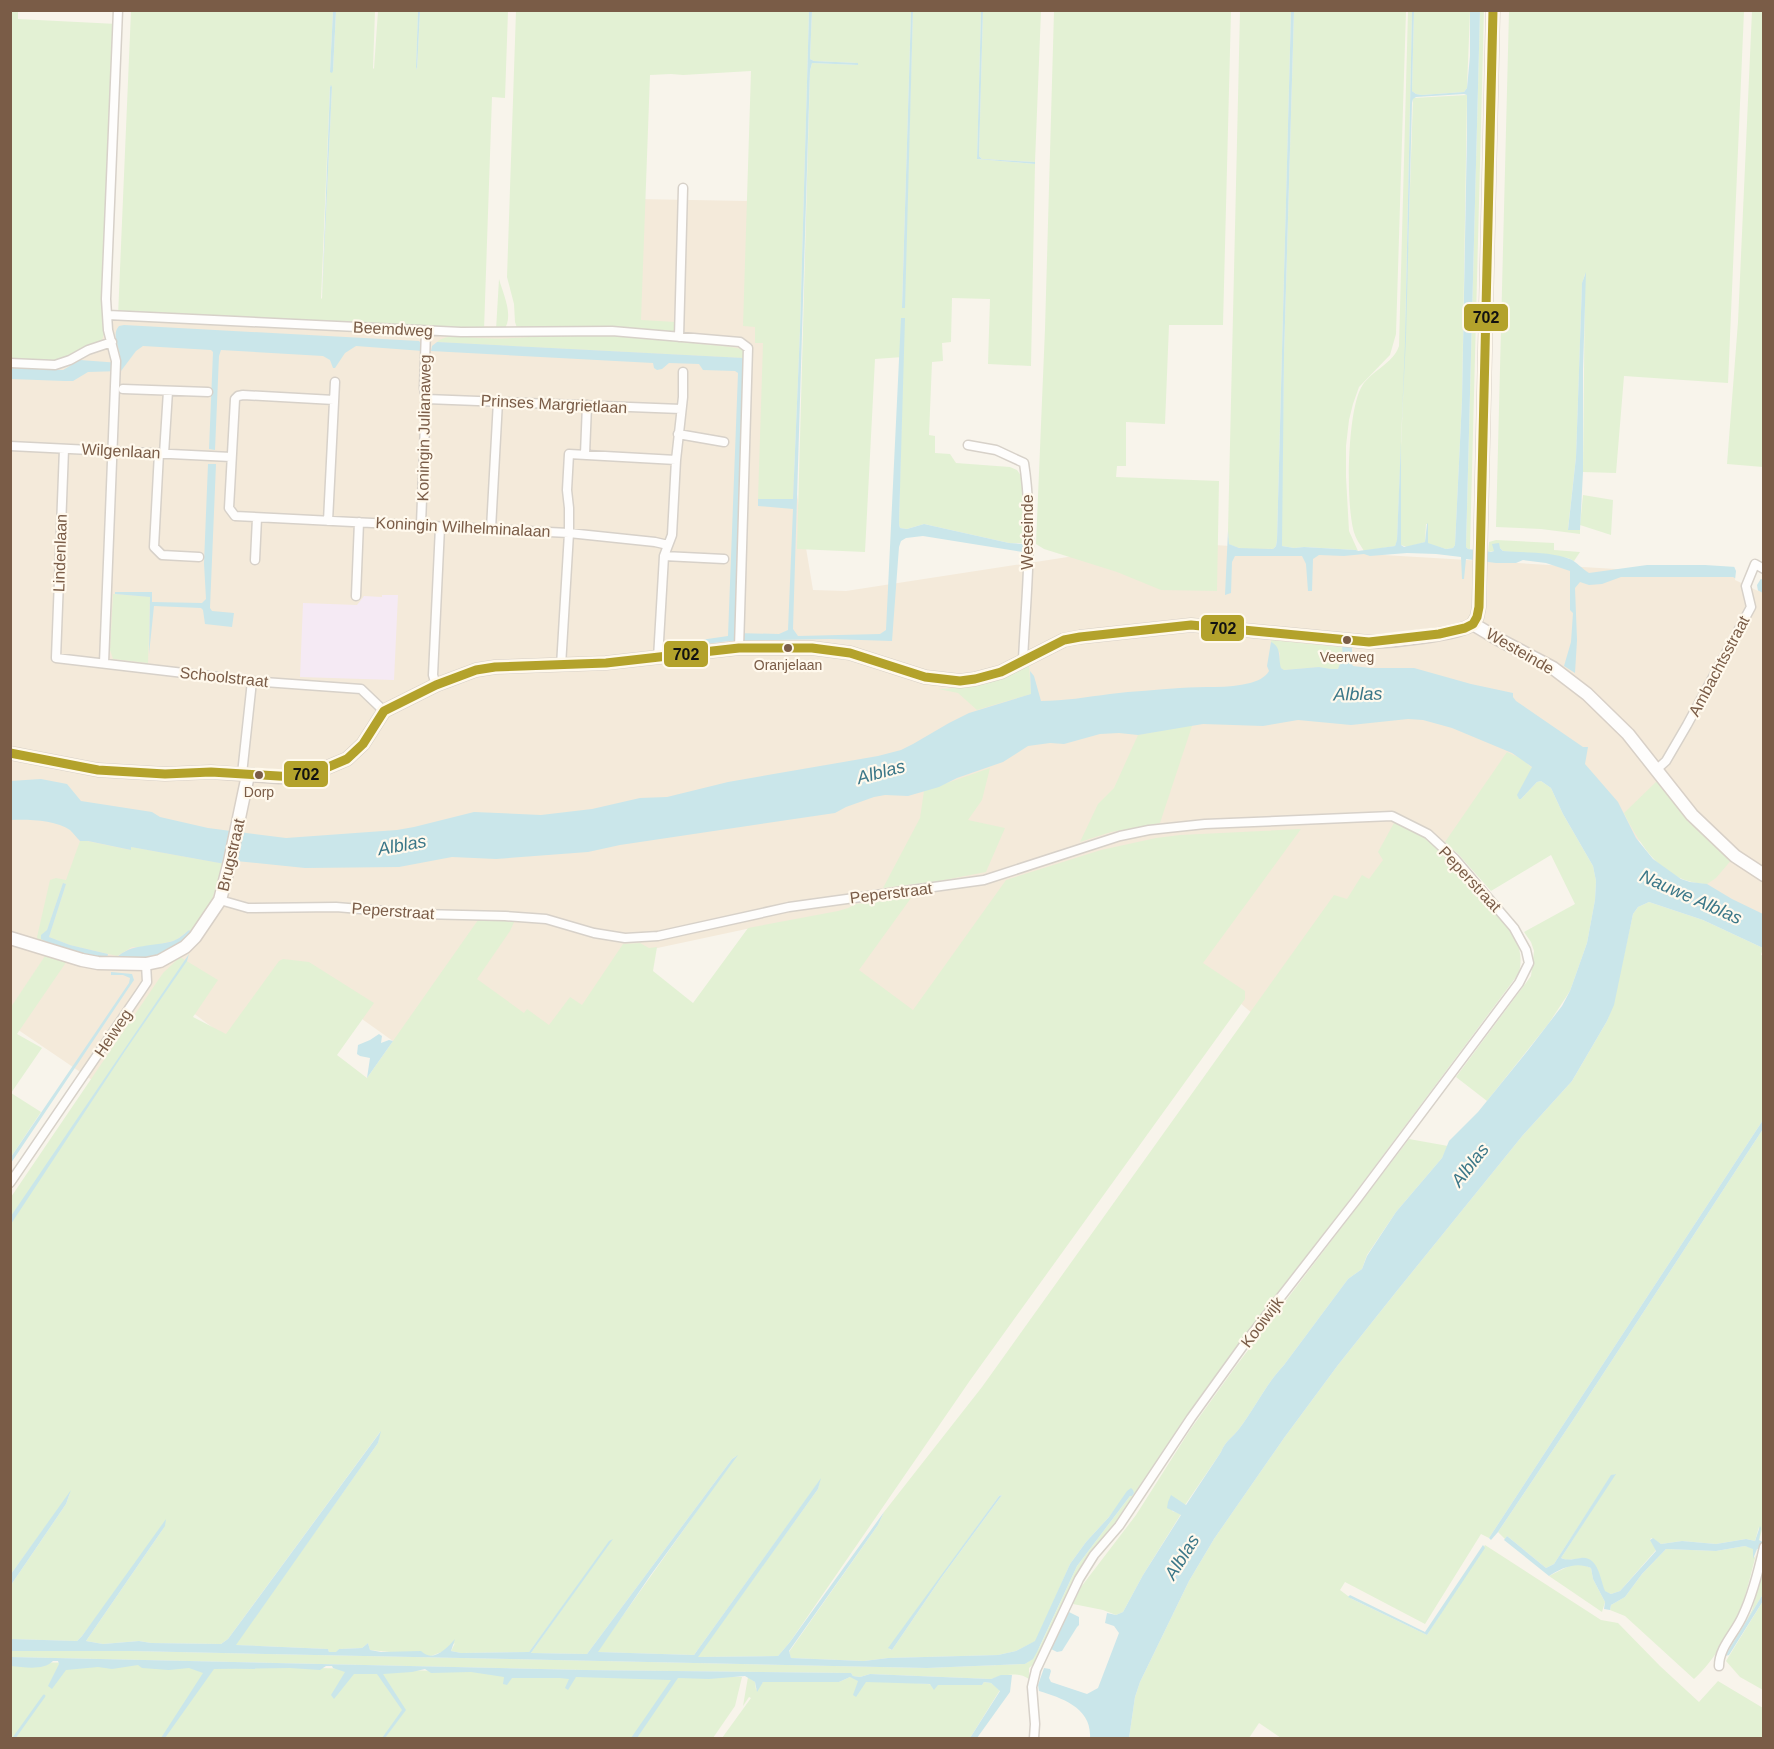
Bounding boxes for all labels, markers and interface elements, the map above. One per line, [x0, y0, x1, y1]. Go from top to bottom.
line badge: 702 [1463, 303, 1509, 332]
text: 702 [1473, 309, 1499, 326]
street label: Beemdweg [353, 318, 433, 340]
street label: Koningin Julianaweg [414, 354, 434, 502]
street label: Prinses Margrietlaan [480, 392, 628, 416]
street label: Wilgenlaan [81, 440, 161, 462]
street label: Westeinde [1019, 494, 1036, 570]
street label: Lindenlaan [50, 514, 70, 592]
street label: Koningin Wilhelminalaan [375, 514, 551, 540]
street label: Ambachtsstraat [1685, 612, 1753, 719]
line badge: 702 [1200, 614, 1245, 642]
text: 702 [1210, 620, 1236, 637]
street label: Westeinde [1483, 625, 1557, 677]
marker: Veerweg [1341, 634, 1353, 646]
line badge: 702 [663, 640, 709, 668]
marker: Oranjelaan [782, 642, 794, 654]
text: 702 [673, 646, 699, 663]
place label: Veerweg [1320, 649, 1374, 665]
place label: Oranjelaan [754, 657, 822, 673]
street label: Schoolstraat [179, 664, 270, 690]
water label: Alblas [1332, 684, 1383, 704]
water label: Alblas [854, 756, 907, 788]
line badge: 702 [283, 760, 329, 788]
text: 702 [293, 766, 319, 783]
marker: Dorp [253, 769, 265, 781]
place label: Dorp [244, 784, 274, 800]
street label: Brugstraat [214, 817, 248, 893]
water label: Alblas [375, 831, 428, 859]
street label: Peperstraat [1436, 843, 1505, 915]
water label: Nauwe Alblas [1637, 866, 1745, 928]
street label: Peperstraat [849, 879, 934, 906]
street label: Peperstraat [351, 900, 435, 922]
street label: Heiweg [91, 1006, 135, 1060]
water label: Alblas [1446, 1140, 1493, 1191]
street label: Kooiwijk [1238, 1293, 1287, 1351]
water label: Alblas [1160, 1531, 1203, 1584]

